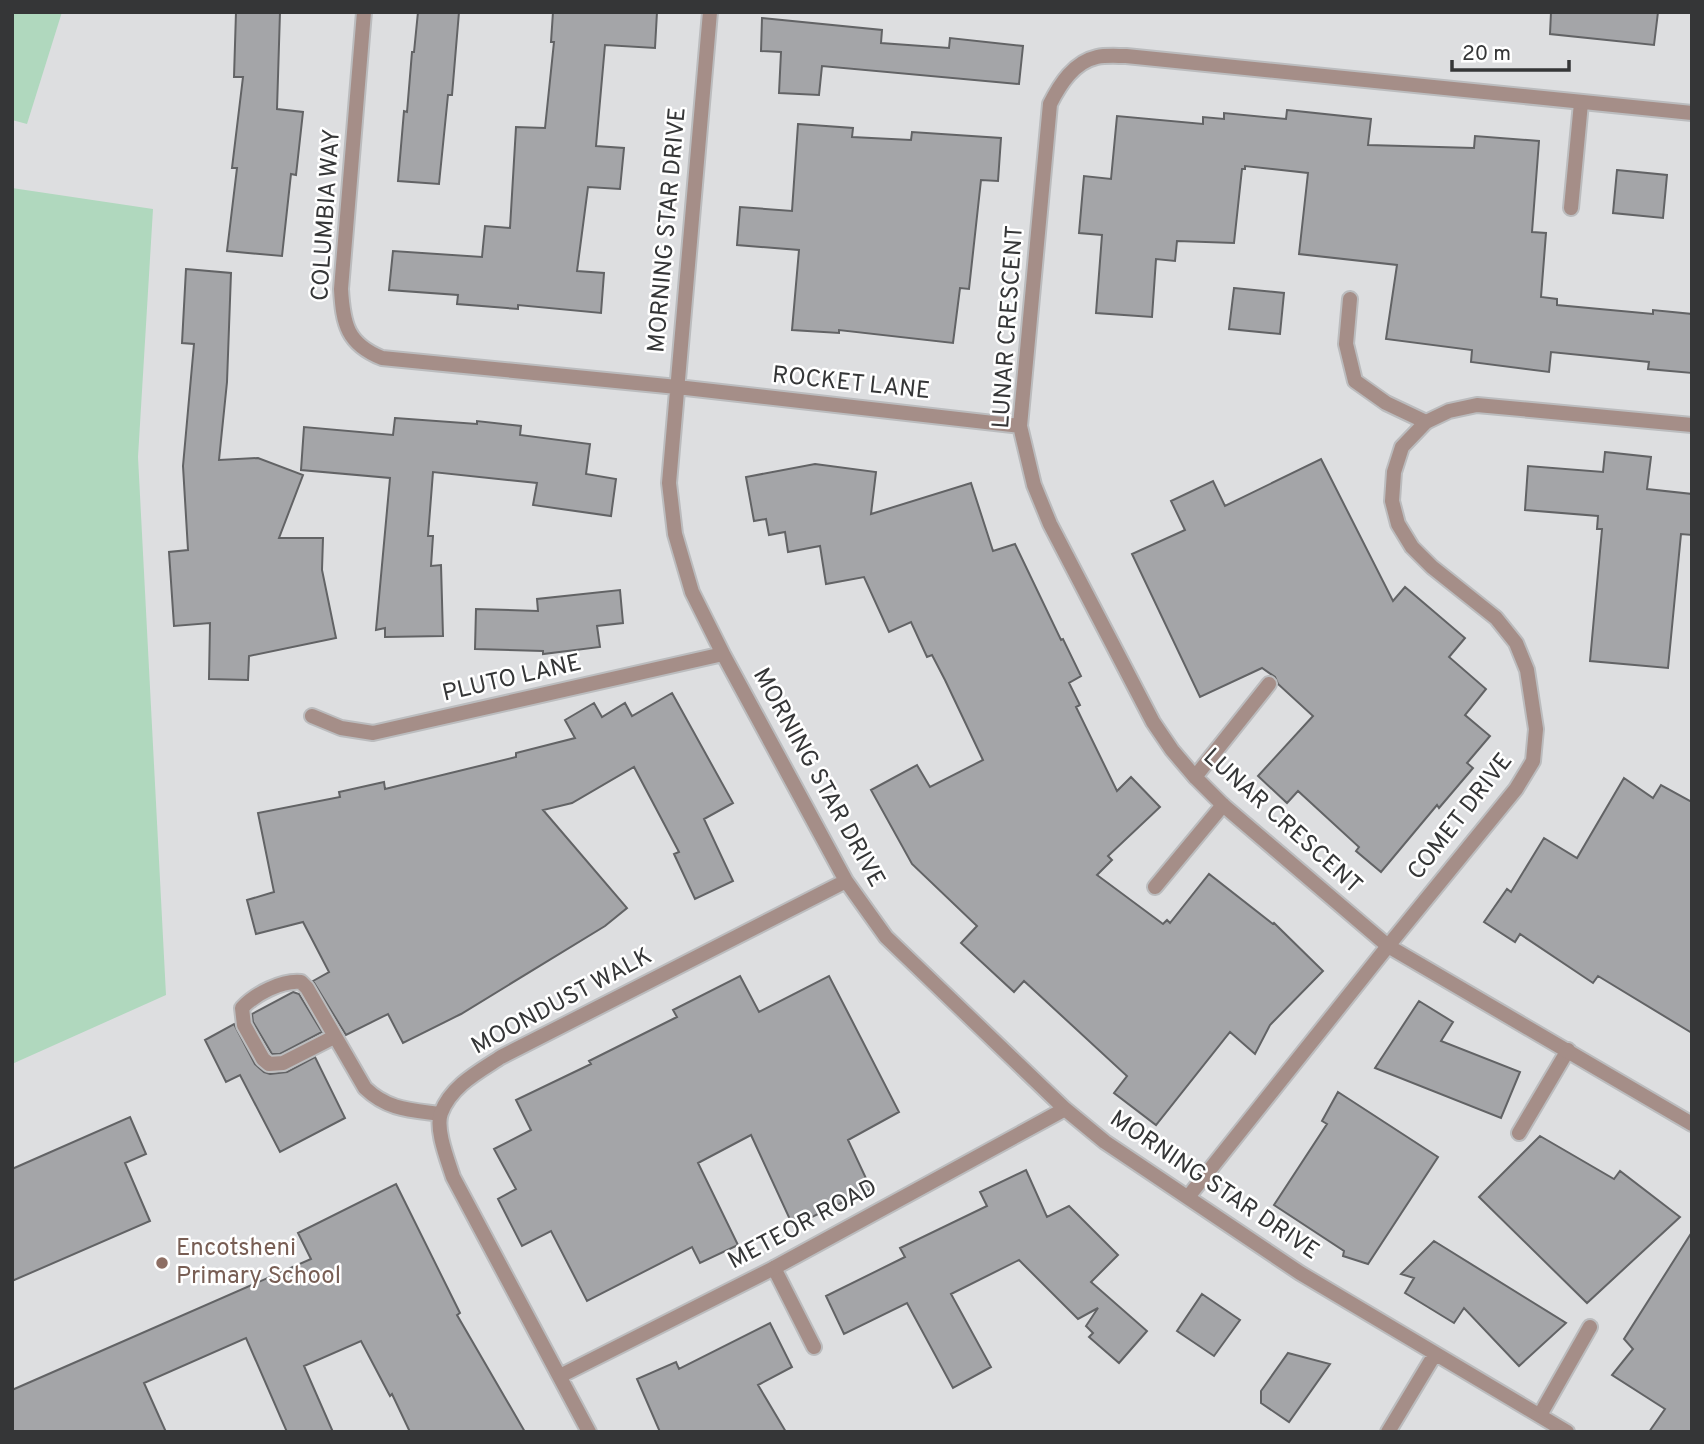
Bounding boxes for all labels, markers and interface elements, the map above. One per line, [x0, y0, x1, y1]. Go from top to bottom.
scale bar [1452, 28, 1569, 72]
text: 20 m [1462, 41, 1511, 68]
street label: MORNING STAR DRIVE [642, 106, 694, 354]
street label: COLUMBIA WAY [306, 128, 348, 302]
street label: LUNAR CRESCENT [987, 224, 1031, 430]
street label: ROCKET LANE [771, 361, 931, 407]
street label: PLUTO LANE [440, 648, 584, 710]
street label: MORNING STAR DRIVE [745, 663, 891, 893]
street label: LUNAR CRESCENT [1196, 743, 1368, 901]
street label: COMET DRIVE [1402, 747, 1520, 887]
street label: MOONDUST WALK [467, 942, 657, 1062]
street label: MORNING STAR DRIVE [1103, 1105, 1325, 1267]
street label: METEOR ROAD [723, 1173, 883, 1277]
place label: Encotsheni Primary School [176, 1234, 341, 1292]
marker: Encotsheni Primary School [154, 1255, 170, 1271]

